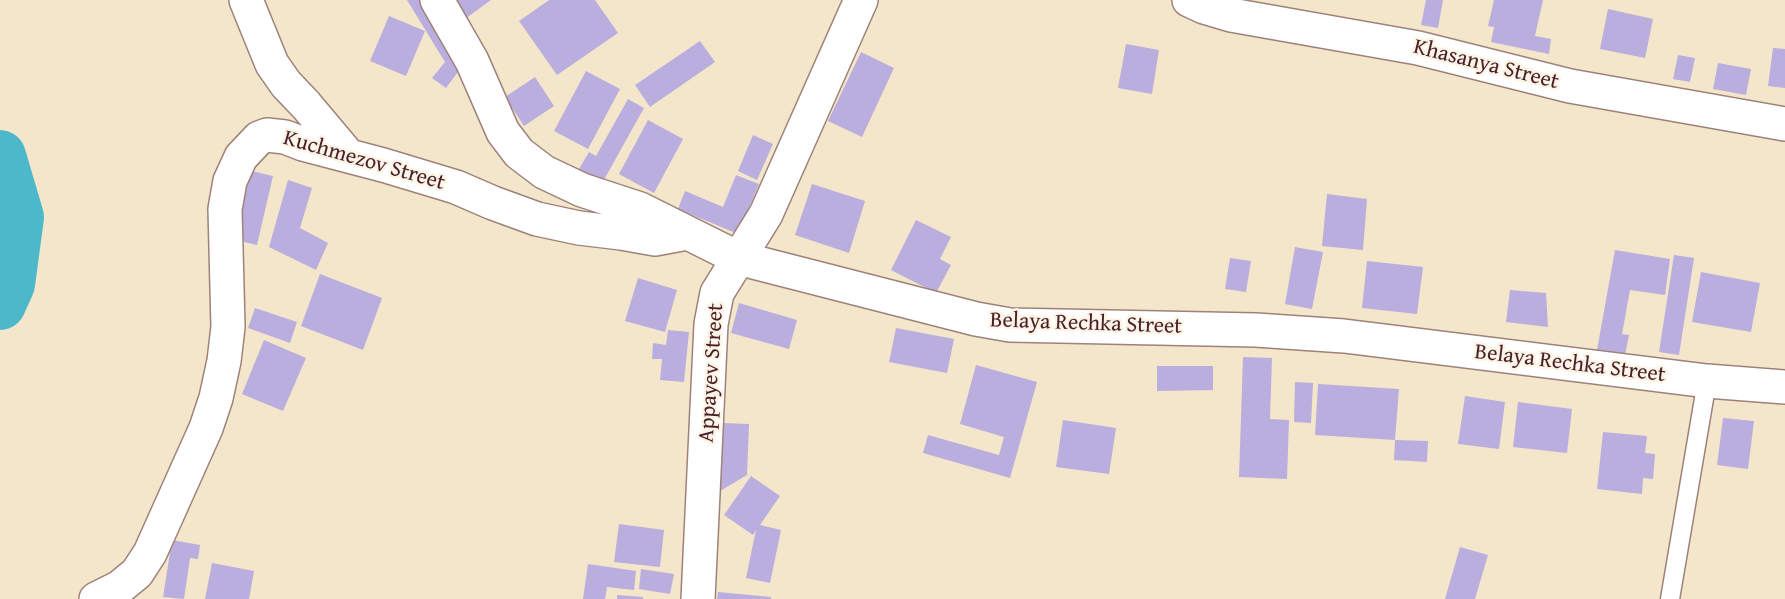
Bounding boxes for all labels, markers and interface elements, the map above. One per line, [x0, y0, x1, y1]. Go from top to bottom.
street label: Khasanya Street [1411, 34, 1561, 96]
street label: Kuchmezov Street [280, 125, 448, 197]
street label: Appayev Street [694, 302, 730, 444]
street label: Belaya Rechka Street [990, 307, 1182, 341]
street label: Belaya Rechka Street [1473, 339, 1667, 389]

